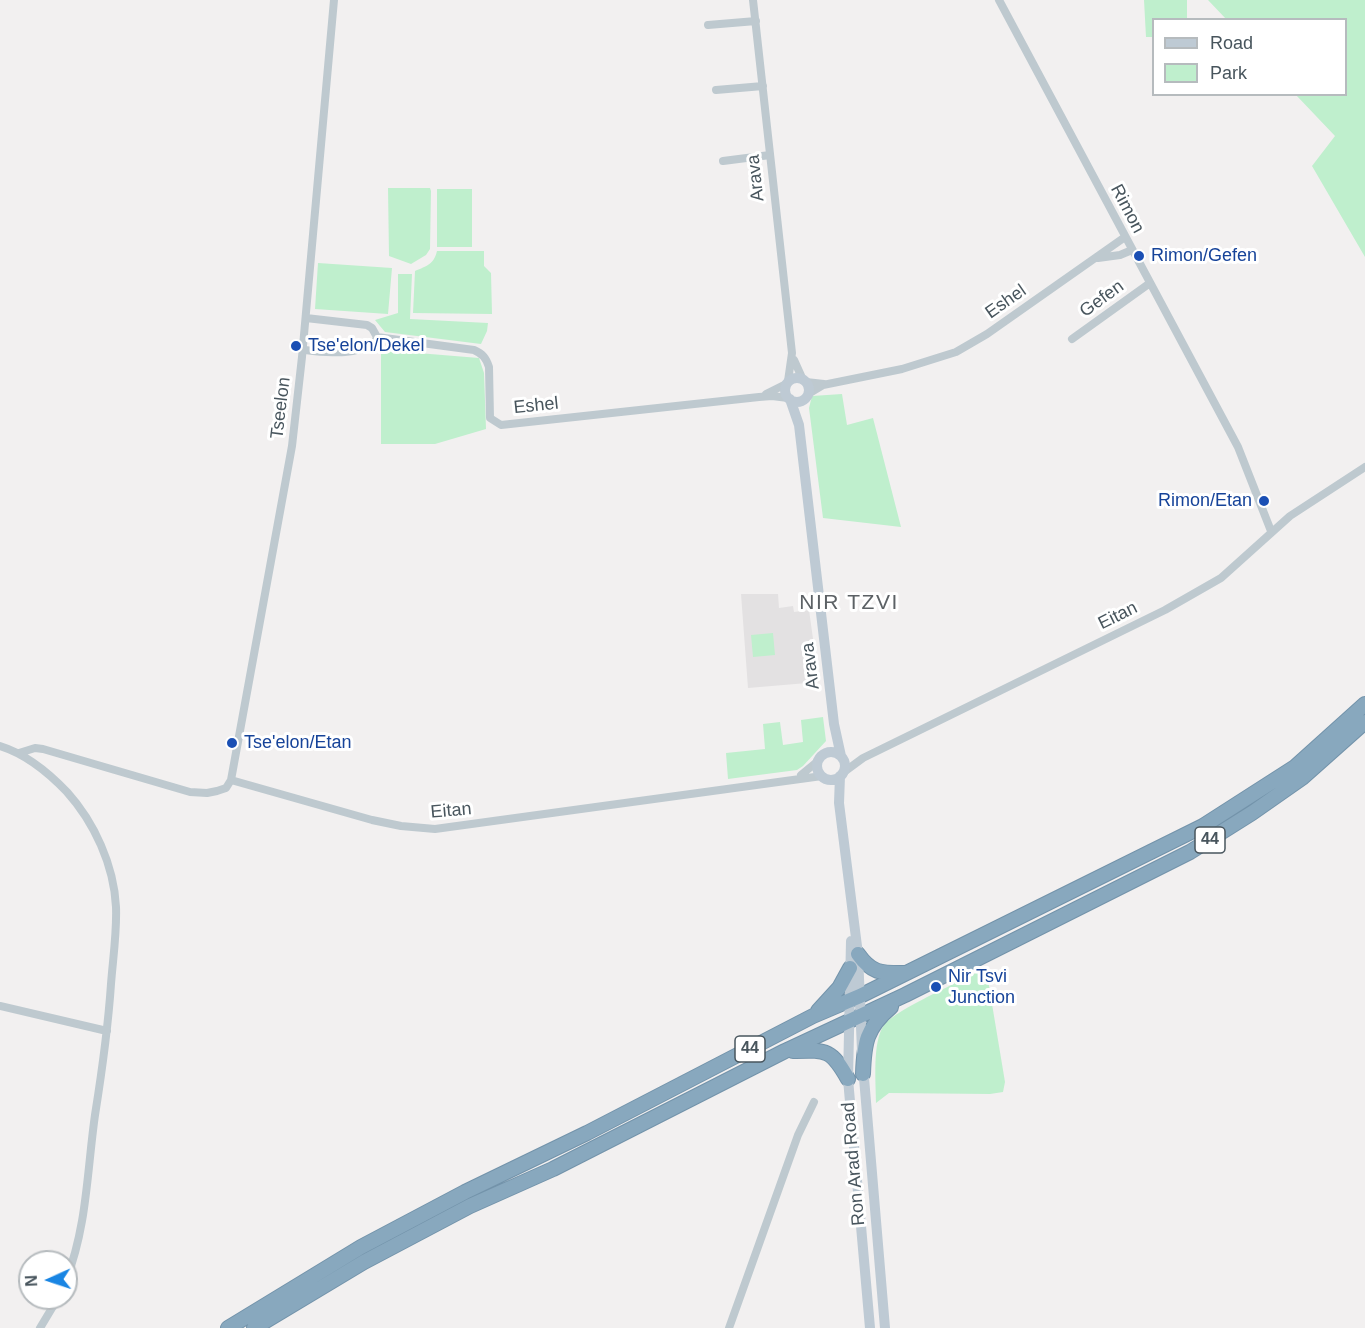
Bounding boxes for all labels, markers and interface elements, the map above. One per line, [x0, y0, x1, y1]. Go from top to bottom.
legend [1152, 18, 1347, 96]
text: Road [1210, 33, 1253, 53]
text: Park [1210, 63, 1247, 83]
street label: Arava [743, 153, 769, 203]
street label: Rimon [1105, 181, 1149, 237]
place label: Rimon/Gefen [1151, 245, 1257, 267]
marker: Rimon/Gefen [1132, 249, 1146, 263]
street label: Gefen [1076, 276, 1128, 322]
street label: Eshel [981, 280, 1031, 324]
place label: Tse'elon/Dekel [308, 335, 424, 357]
marker: Tse'elon/Dekel [289, 339, 303, 353]
street label: Tseelon [266, 376, 296, 440]
street label: Eshel [512, 393, 560, 419]
place label: Rimon/Etan [1158, 490, 1252, 512]
marker: Rimon/Etan [1257, 494, 1271, 508]
district label: NIR TZVI [799, 590, 899, 616]
street label: Eitan [1095, 597, 1141, 635]
street label: Arava [797, 641, 825, 691]
place label: Tse'elon/Etan [244, 732, 352, 754]
marker: Tse'elon/Etan [225, 736, 239, 750]
street label: Eitan [430, 798, 472, 824]
road number: 44 [1195, 827, 1225, 853]
place label: Nir Tsvi Junction [948, 966, 1015, 1008]
marker: Nir Tsvi Junction [929, 980, 943, 994]
road number: 44 [735, 1036, 765, 1062]
street label: Ron Arad Road [838, 1101, 870, 1227]
north arrow [18, 1250, 78, 1310]
text: N [23, 1275, 40, 1287]

